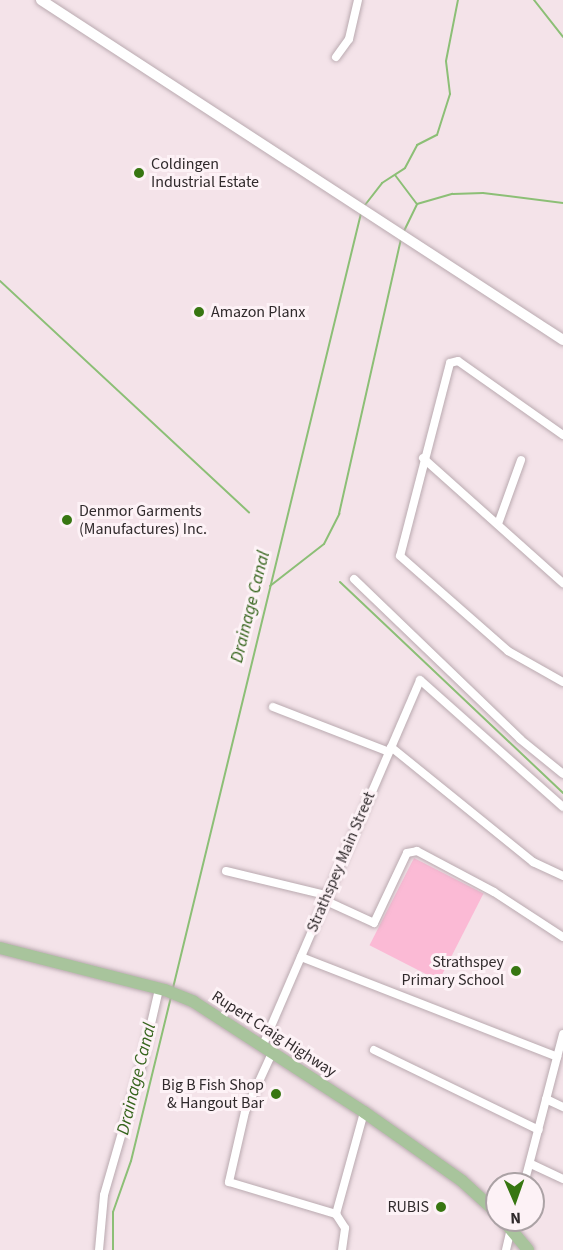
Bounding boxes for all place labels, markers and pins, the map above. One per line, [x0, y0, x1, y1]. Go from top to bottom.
place label: Coldingen Industrial Estate [151, 154, 259, 192]
marker: Coldingen Industrial Estate [132, 166, 146, 180]
place label: Amazon Planx [211, 302, 305, 322]
marker: Amazon Planx [192, 305, 206, 319]
place label: Denmor Garments (Manufactures) Inc. [79, 501, 207, 539]
marker: Denmor Garments (Manufactures) Inc. [60, 513, 74, 527]
place label: Strathspey Primary School [402, 952, 504, 990]
marker: Strathspey Primary School [509, 964, 523, 978]
place label: Big B Fish Shop & Hangout Bar [162, 1075, 264, 1113]
marker: Big B Fish Shop & Hangout Bar [269, 1087, 283, 1101]
place label: RUBIS [387, 1197, 429, 1217]
marker: RUBIS [434, 1200, 448, 1214]

